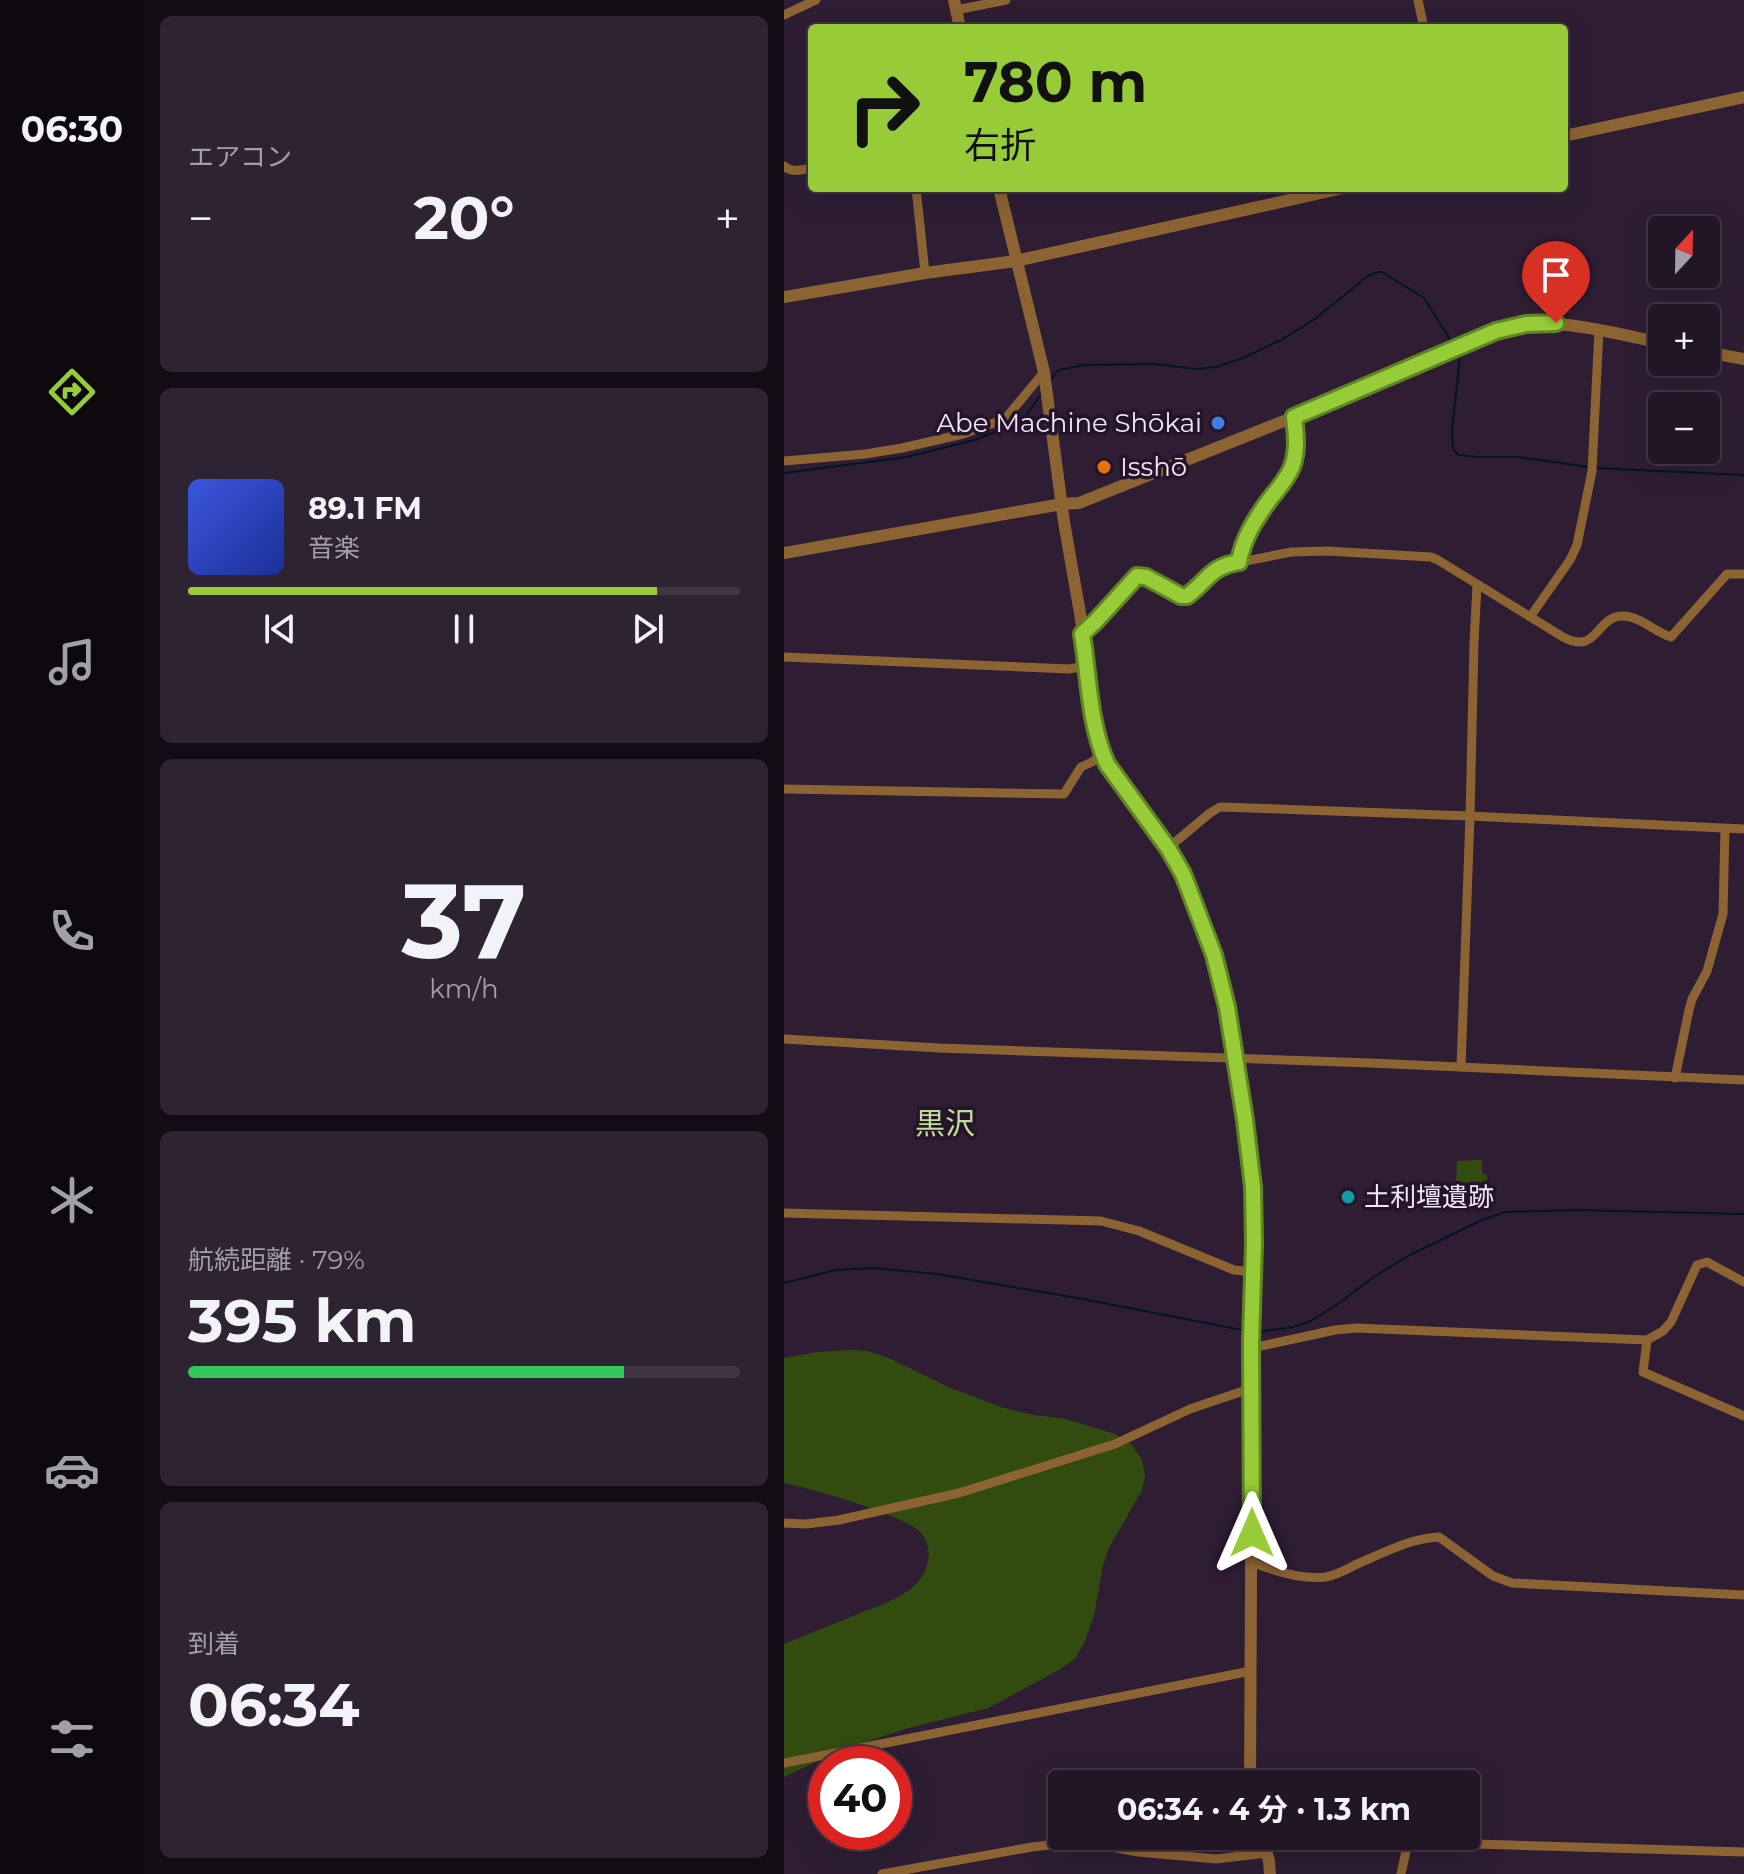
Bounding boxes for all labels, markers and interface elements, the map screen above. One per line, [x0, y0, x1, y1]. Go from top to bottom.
text: 780 m [964, 48, 1147, 116]
icon: right [832, 56, 936, 160]
text: 06:30 [21, 107, 123, 151]
text: 右折 [964, 123, 1036, 167]
text: エアコン [188, 141, 292, 173]
text: 20° [413, 181, 515, 254]
text: − [188, 191, 213, 245]
text: + [715, 191, 740, 245]
north arrow [1648, 216, 1720, 288]
map controls [1648, 216, 1720, 464]
pin [1522, 241, 1590, 323]
icon: arrive [1534, 253, 1578, 297]
button: + [1648, 304, 1720, 376]
icon: directions [44, 364, 100, 420]
button: − [1648, 392, 1720, 464]
place label: Abe Machine Shōkai [936, 407, 1202, 439]
marker: Abe Machine Shōkai [1209, 414, 1227, 432]
place label: Isshō [1120, 451, 1187, 483]
marker: Isshō [1095, 458, 1113, 476]
text: 89.1 FM [308, 490, 422, 527]
text: 音楽 [308, 532, 360, 564]
icon: previous [258, 607, 302, 651]
icon: pause [442, 607, 486, 651]
icon: next [626, 607, 670, 651]
icon: music [44, 634, 100, 690]
text: 37 [401, 857, 527, 984]
icon: phone [44, 903, 100, 959]
text: km/h [429, 973, 499, 1005]
district label: 黒沢 [915, 1105, 975, 1142]
icon: climate [44, 1172, 100, 1228]
place label: 土利壇遺跡 [1364, 1181, 1494, 1213]
marker: 土利壇遺跡 [1339, 1188, 1357, 1206]
text: 航続距離 · 79% [188, 1244, 365, 1276]
text: 395 km [188, 1284, 416, 1357]
icon: car [44, 1442, 100, 1498]
position arrow [1210, 1491, 1294, 1575]
text: 到着 [188, 1628, 240, 1660]
text: 06:34 [188, 1668, 360, 1741]
icon: filters [44, 1711, 100, 1767]
speed limit sign: 40 [808, 1746, 912, 1850]
text: 06:34 · 4 分 · 1.3 km [1117, 1791, 1411, 1828]

